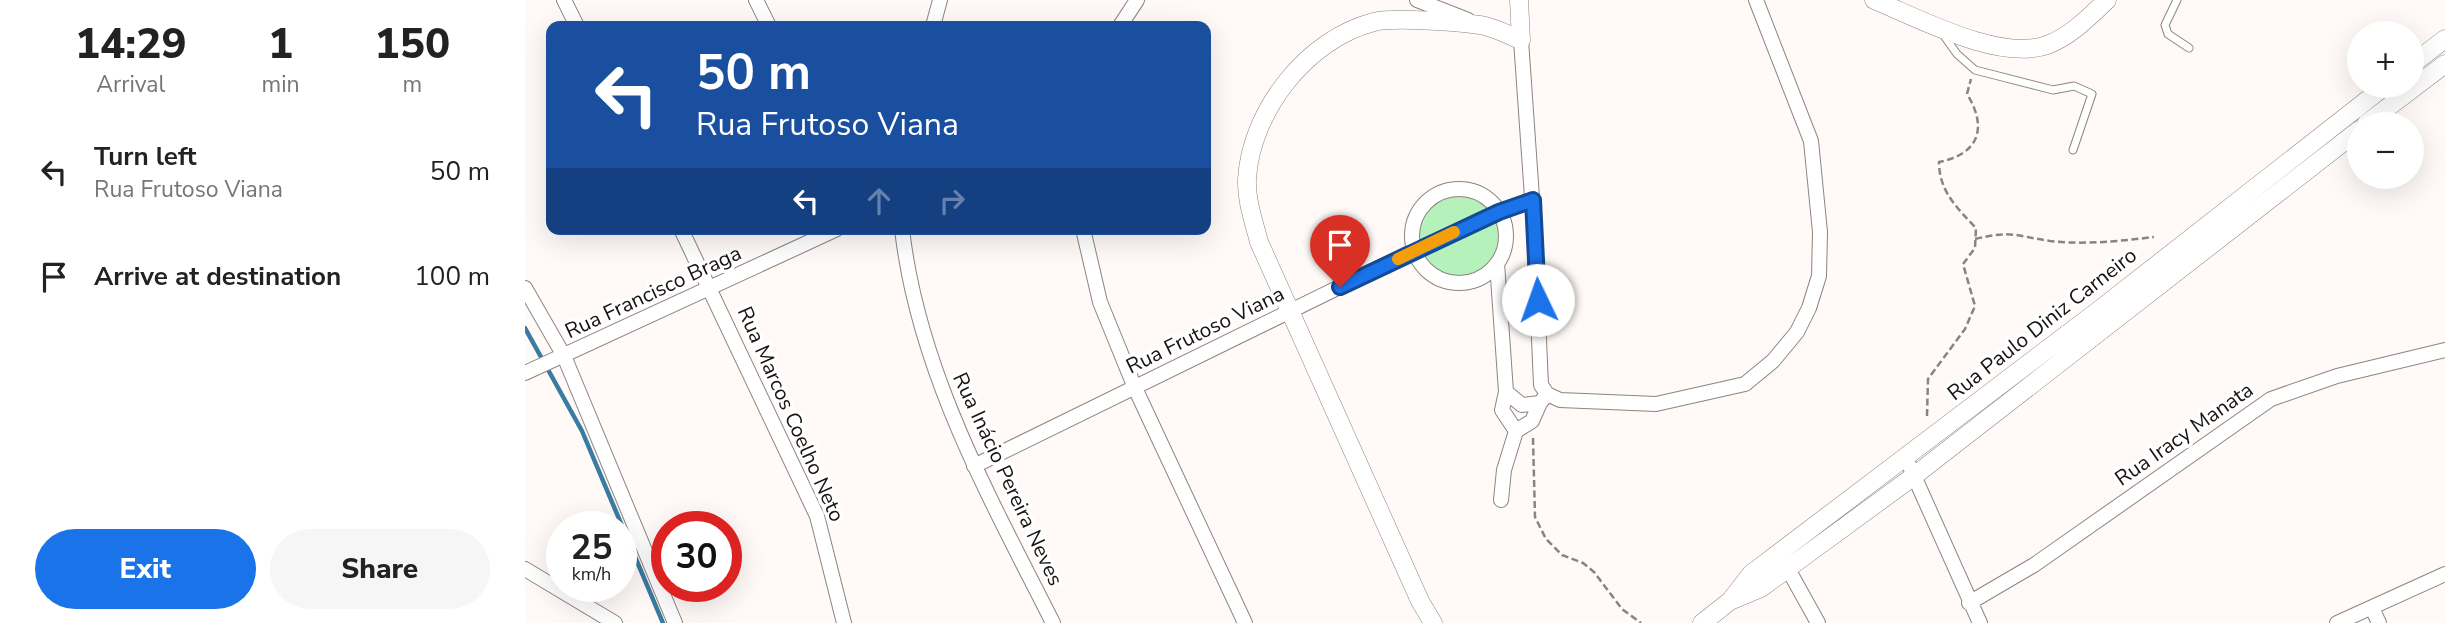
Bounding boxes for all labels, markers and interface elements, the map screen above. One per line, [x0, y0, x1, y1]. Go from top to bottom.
text: 14:29 [75, 16, 187, 73]
text: 1 [268, 16, 293, 73]
text: 150 [375, 16, 450, 73]
map controls [2347, 21, 2424, 189]
button: + [2347, 21, 2424, 98]
text: 50 m [696, 39, 811, 106]
icon: left [581, 49, 672, 140]
text: Arrival [96, 69, 165, 100]
text: min [262, 69, 300, 100]
text: m [402, 69, 422, 100]
text: Rua Frutoso Viana [696, 103, 959, 146]
button: − [2347, 112, 2424, 189]
text: Turn left [94, 139, 197, 174]
icon: left [35, 153, 73, 191]
text: 50 m [430, 154, 490, 189]
text: Rua Frutoso Viana [94, 174, 283, 205]
icon: left [787, 182, 825, 220]
icon: ahead [860, 182, 898, 220]
icon: right [933, 182, 971, 220]
pin [1310, 215, 1370, 287]
icon: arrive [1321, 226, 1359, 264]
street label: Rua Francisco Braga [560, 239, 746, 345]
street label: Rua Paulo Diniz Carneiro [1942, 241, 2142, 407]
icon: arrive [35, 258, 73, 296]
text: Arrive at destination [94, 259, 341, 294]
text: 100 m [414, 259, 490, 294]
position arrow [1501, 263, 1575, 337]
street label: Rua Frutoso Viana [1121, 280, 1289, 380]
street label: Rua Marcos Coelho Neto [731, 302, 851, 526]
street label: Rua Inácio Pereira Neves [946, 368, 1070, 590]
street label: Rua Iracy Manata [2109, 376, 2259, 492]
speed limit sign: 30 [651, 511, 742, 602]
text: 25 [570, 524, 613, 571]
button: Exit [35, 529, 256, 609]
button: Share [270, 529, 490, 609]
text: km/h [572, 562, 611, 586]

